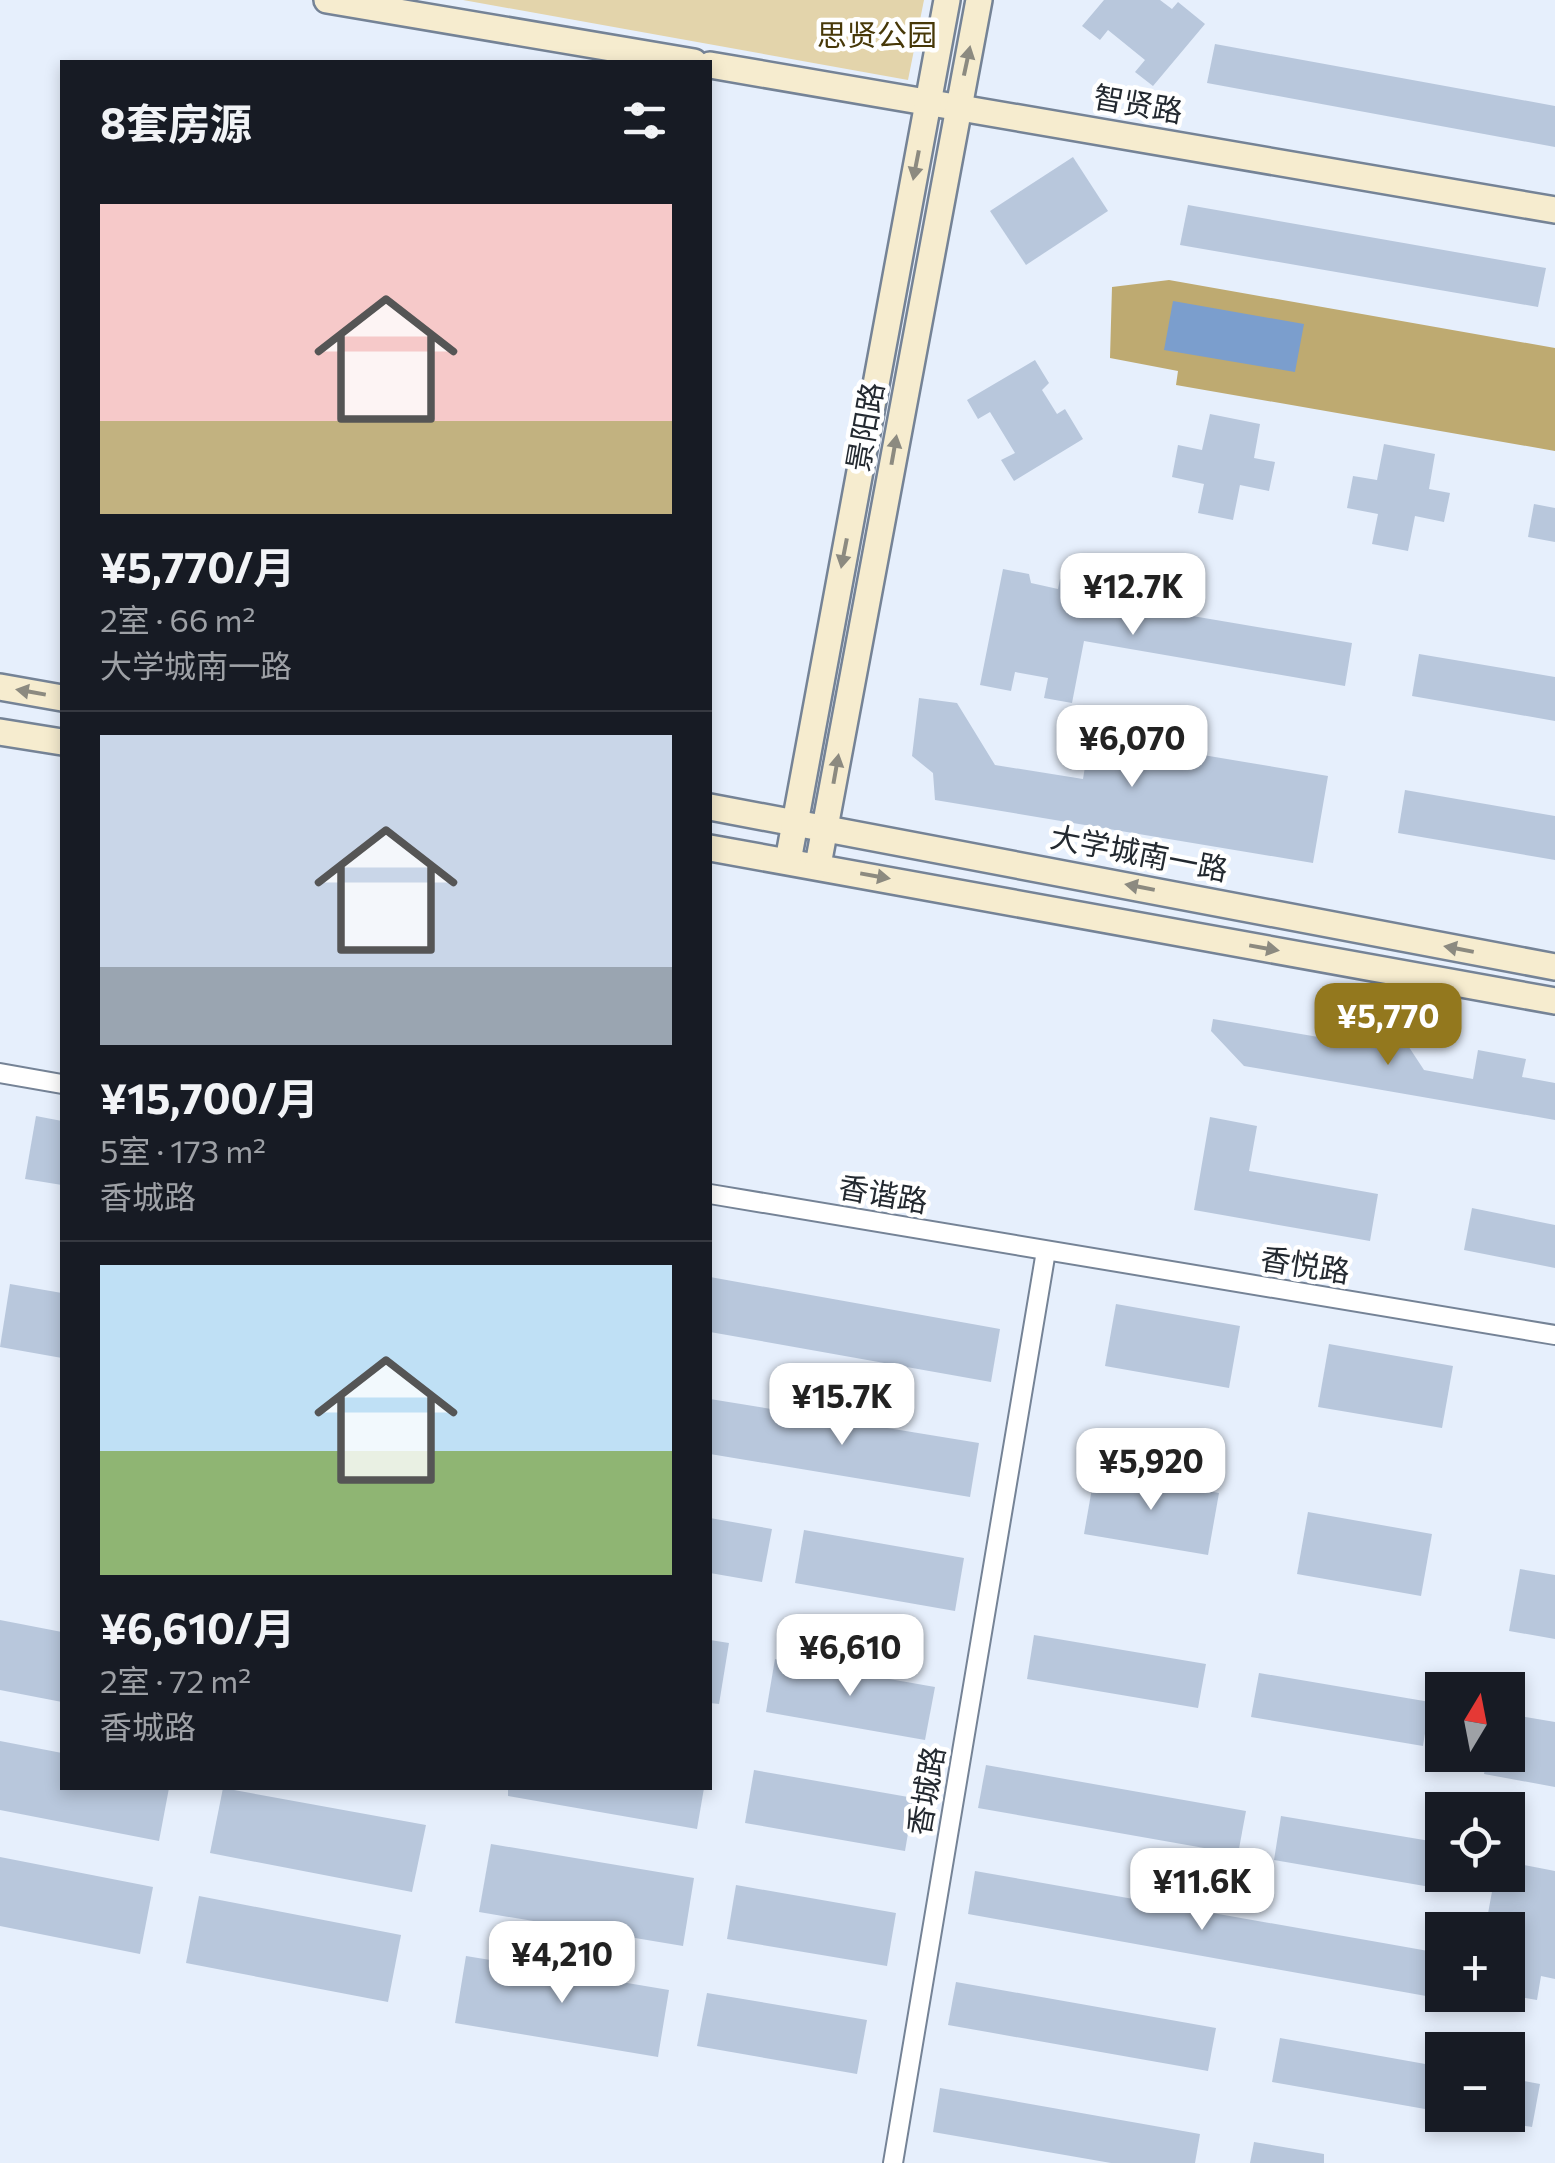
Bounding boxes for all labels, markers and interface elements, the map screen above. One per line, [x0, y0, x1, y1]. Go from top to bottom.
park label: 思贤公园 [817, 15, 937, 52]
one-way arrow [959, 45, 975, 76]
street label: 智贤路 [1091, 77, 1186, 129]
icon: filters [617, 93, 672, 148]
text: 8套房源 [100, 96, 252, 148]
one-way arrow [908, 149, 923, 181]
icon: home [296, 269, 476, 449]
street label: 景阳路 [838, 379, 890, 474]
one-way arrow [887, 434, 903, 465]
one-way arrow [835, 538, 851, 569]
text: ¥5,770/月 [100, 540, 295, 592]
pin: ¥12.7K [1052, 553, 1214, 638]
text: ¥12.7K [1082, 565, 1184, 605]
text: 2室 · 66 m² [100, 599, 255, 639]
text: 大学城南一路 [100, 645, 292, 685]
one-way arrow [15, 684, 47, 699]
pin: ¥6,070 [1051, 705, 1213, 790]
text: ¥6,070 [1079, 717, 1185, 757]
one-way arrow [829, 753, 844, 785]
icon: home [296, 800, 476, 980]
street label: 大学城南一路 [1048, 816, 1231, 887]
one-way arrow [860, 869, 891, 884]
one-way arrow [1124, 879, 1155, 895]
one-way arrow [1248, 940, 1279, 956]
one-way arrow [1443, 941, 1474, 956]
pin: ¥5,770 [1307, 983, 1469, 1068]
text: ¥5,770 [1337, 995, 1439, 1035]
text: ¥15,700/月 [100, 1071, 319, 1123]
text: 5室 · 173 m² [100, 1130, 266, 1170]
street label: 香谐路 [836, 1167, 931, 1219]
text: 香城路 [100, 1176, 196, 1216]
street label: 香悦路 [1258, 1238, 1353, 1289]
icon: home [296, 1330, 476, 1510]
pin: ¥15.7K [761, 1363, 923, 1448]
text: ¥15.7K [791, 1375, 893, 1415]
pin: ¥5,920 [1070, 1428, 1232, 1513]
text: ¥5,920 [1098, 1440, 1204, 1480]
text: ¥6,610/月 [100, 1601, 295, 1653]
pin: ¥6,610 [769, 1614, 931, 1699]
text: ¥6,610 [799, 1626, 901, 1666]
text: 2室 · 72 m² [100, 1660, 251, 1700]
north arrow [1425, 1672, 1525, 1772]
map controls [1425, 1672, 1525, 2132]
text: 香城路 [100, 1706, 196, 1746]
street label: 香城路 [899, 1743, 951, 1838]
button: locate [1425, 1792, 1525, 1892]
pin: ¥11.6K [1121, 1848, 1283, 1933]
text: ¥11.6K [1152, 1860, 1252, 1900]
button: + [1425, 1912, 1525, 2012]
pin: ¥4,210 [481, 1921, 643, 2006]
text: ¥4,210 [511, 1933, 613, 1973]
button: − [1425, 2032, 1525, 2132]

